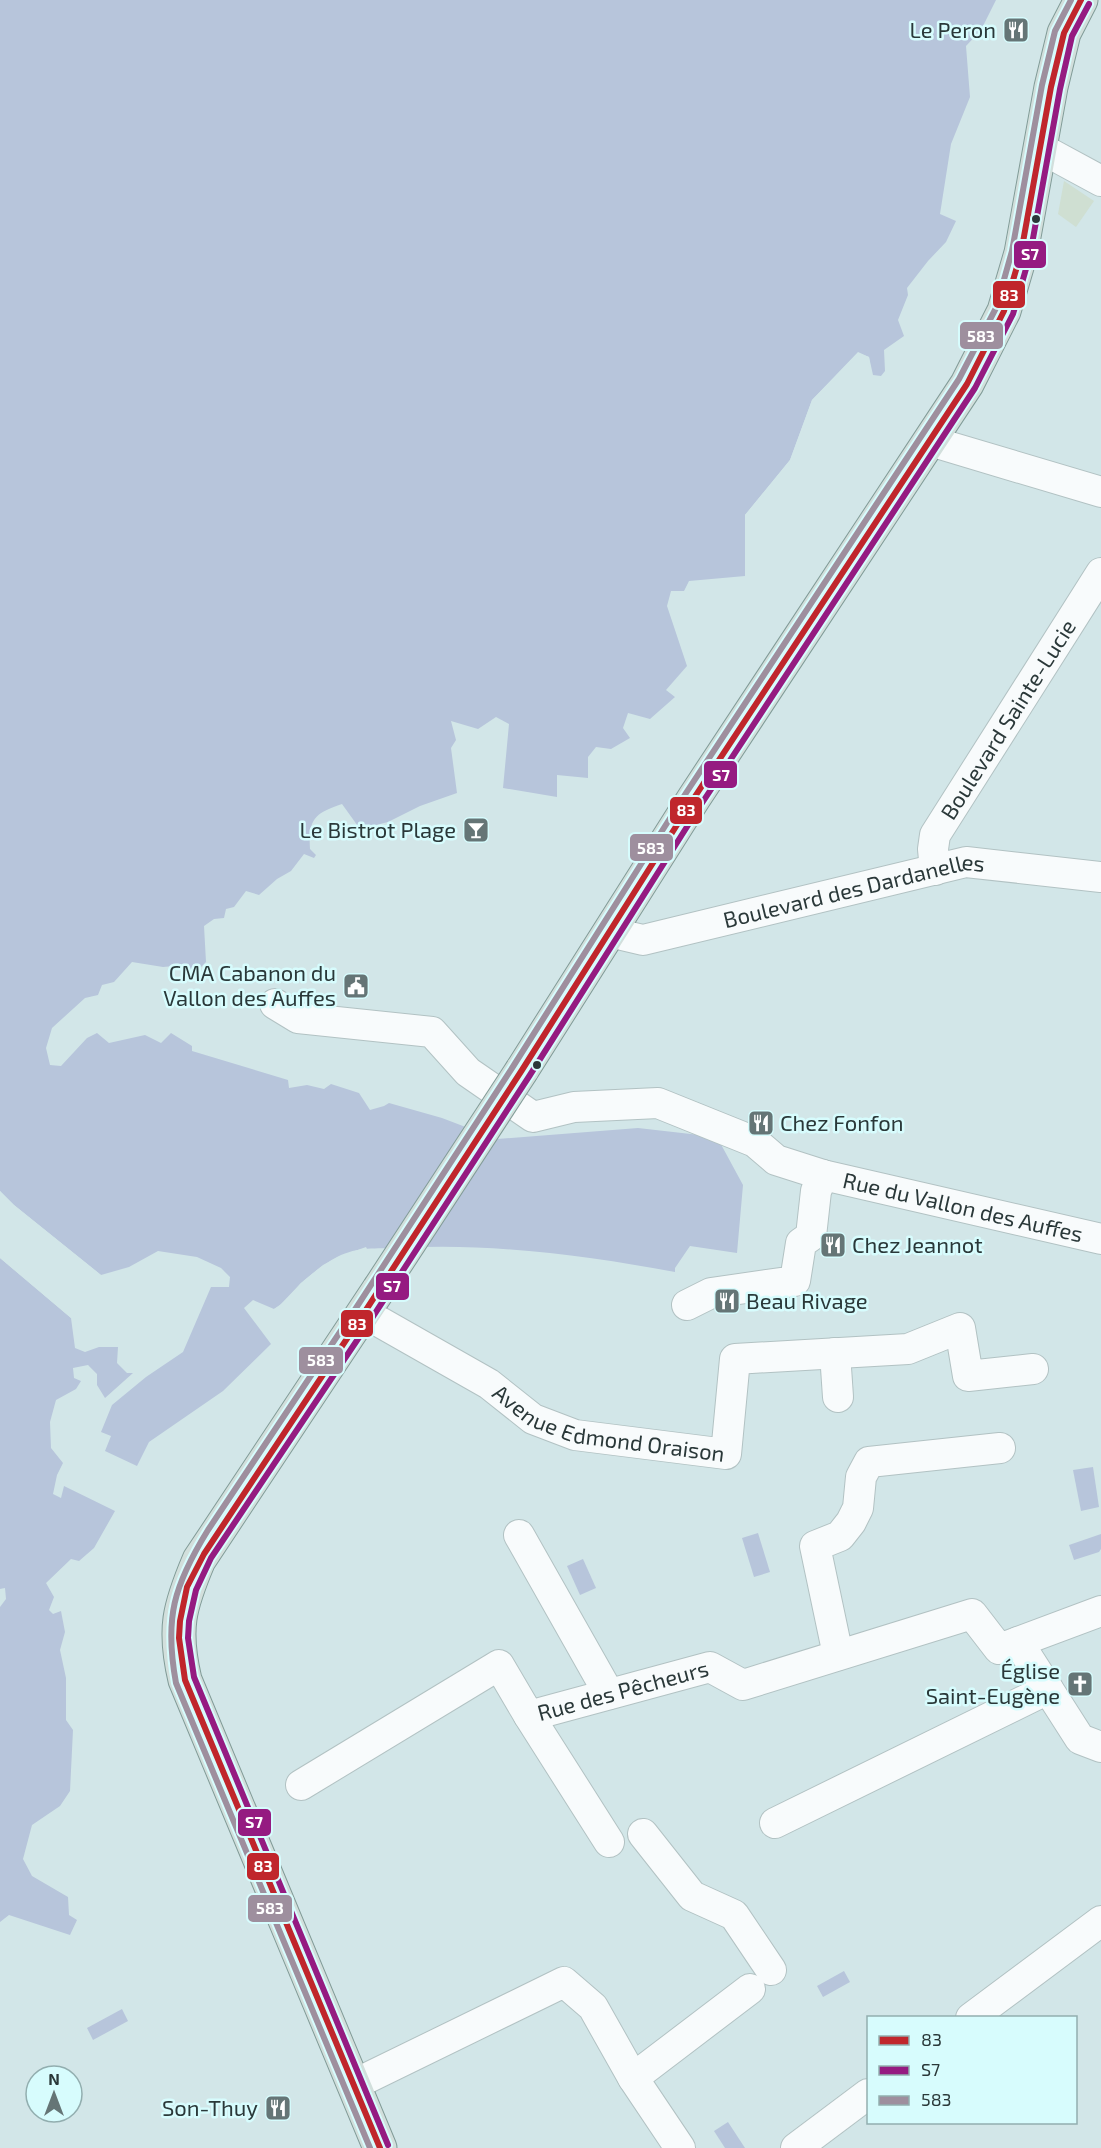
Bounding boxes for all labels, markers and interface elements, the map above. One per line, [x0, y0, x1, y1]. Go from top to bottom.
restaurant icon: Le Peron [1001, 15, 1031, 45]
place label: Le Peron [910, 16, 996, 42]
unlabelled marker [1030, 213, 1042, 225]
line badge: S7 [1013, 240, 1047, 269]
text: S7 [1021, 244, 1039, 263]
line badge: 83 [992, 280, 1026, 309]
text: 83 [999, 285, 1019, 304]
line badge: 583 [959, 321, 1004, 350]
text: 583 [967, 326, 995, 345]
street label: Boulevard Sainte-Lucie [934, 614, 1080, 824]
line badge: S7 [703, 760, 738, 789]
text: S7 [712, 765, 730, 784]
line badge: 83 [669, 796, 703, 825]
text: 83 [676, 800, 696, 819]
bar icon: Le Bistrot Plage [461, 815, 491, 845]
place label: Le Bistrot Plage [299, 816, 456, 842]
line badge: 583 [629, 833, 674, 862]
text: 583 [637, 838, 665, 857]
street label: Boulevard des Dardanelles [720, 848, 986, 932]
place label: CMA Cabanon du Vallon des Auffes [163, 959, 336, 1010]
public building icon: CMA Cabanon du Vallon des Auffes [341, 971, 371, 1001]
unlabelled marker [531, 1059, 543, 1071]
restaurant icon: Chez Fonfon [746, 1108, 776, 1138]
place label: Chez Fonfon [780, 1109, 904, 1135]
street label: Rue du Vallon des Auffes [841, 1166, 1086, 1246]
restaurant icon: Chez Jeannot [818, 1230, 848, 1260]
place label: Chez Jeannot [852, 1231, 983, 1257]
line badge: S7 [375, 1272, 410, 1301]
text: S7 [383, 1276, 401, 1295]
restaurant icon: Beau Rivage [712, 1286, 742, 1316]
place label: Beau Rivage [746, 1287, 868, 1313]
line badge: 83 [340, 1309, 374, 1338]
text: 83 [347, 1314, 367, 1333]
line badge: 583 [298, 1346, 344, 1375]
text: 583 [307, 1350, 335, 1369]
street label: Avenue Edmond Oraison [488, 1378, 726, 1466]
street label: Rue des Pêcheurs [534, 1654, 711, 1725]
place label: Église Saint-Eugène [926, 1657, 1060, 1708]
church icon: Église Saint-Eugène [1065, 1669, 1095, 1699]
line badge: S7 [237, 1808, 272, 1837]
text: S7 [245, 1812, 263, 1831]
line badge: 83 [246, 1852, 280, 1881]
text: 83 [253, 1856, 273, 1875]
line badge: 583 [247, 1894, 293, 1923]
text: 583 [256, 1898, 284, 1917]
legend [867, 2016, 1077, 2124]
text: 83 [921, 2028, 942, 2050]
text: S7 [921, 2058, 940, 2080]
north arrow [24, 2064, 84, 2124]
text: N [48, 2069, 60, 2088]
text: 583 [921, 2088, 952, 2110]
restaurant icon: Son-Thuy [263, 2093, 293, 2123]
place label: Son-Thuy [162, 2094, 258, 2120]

